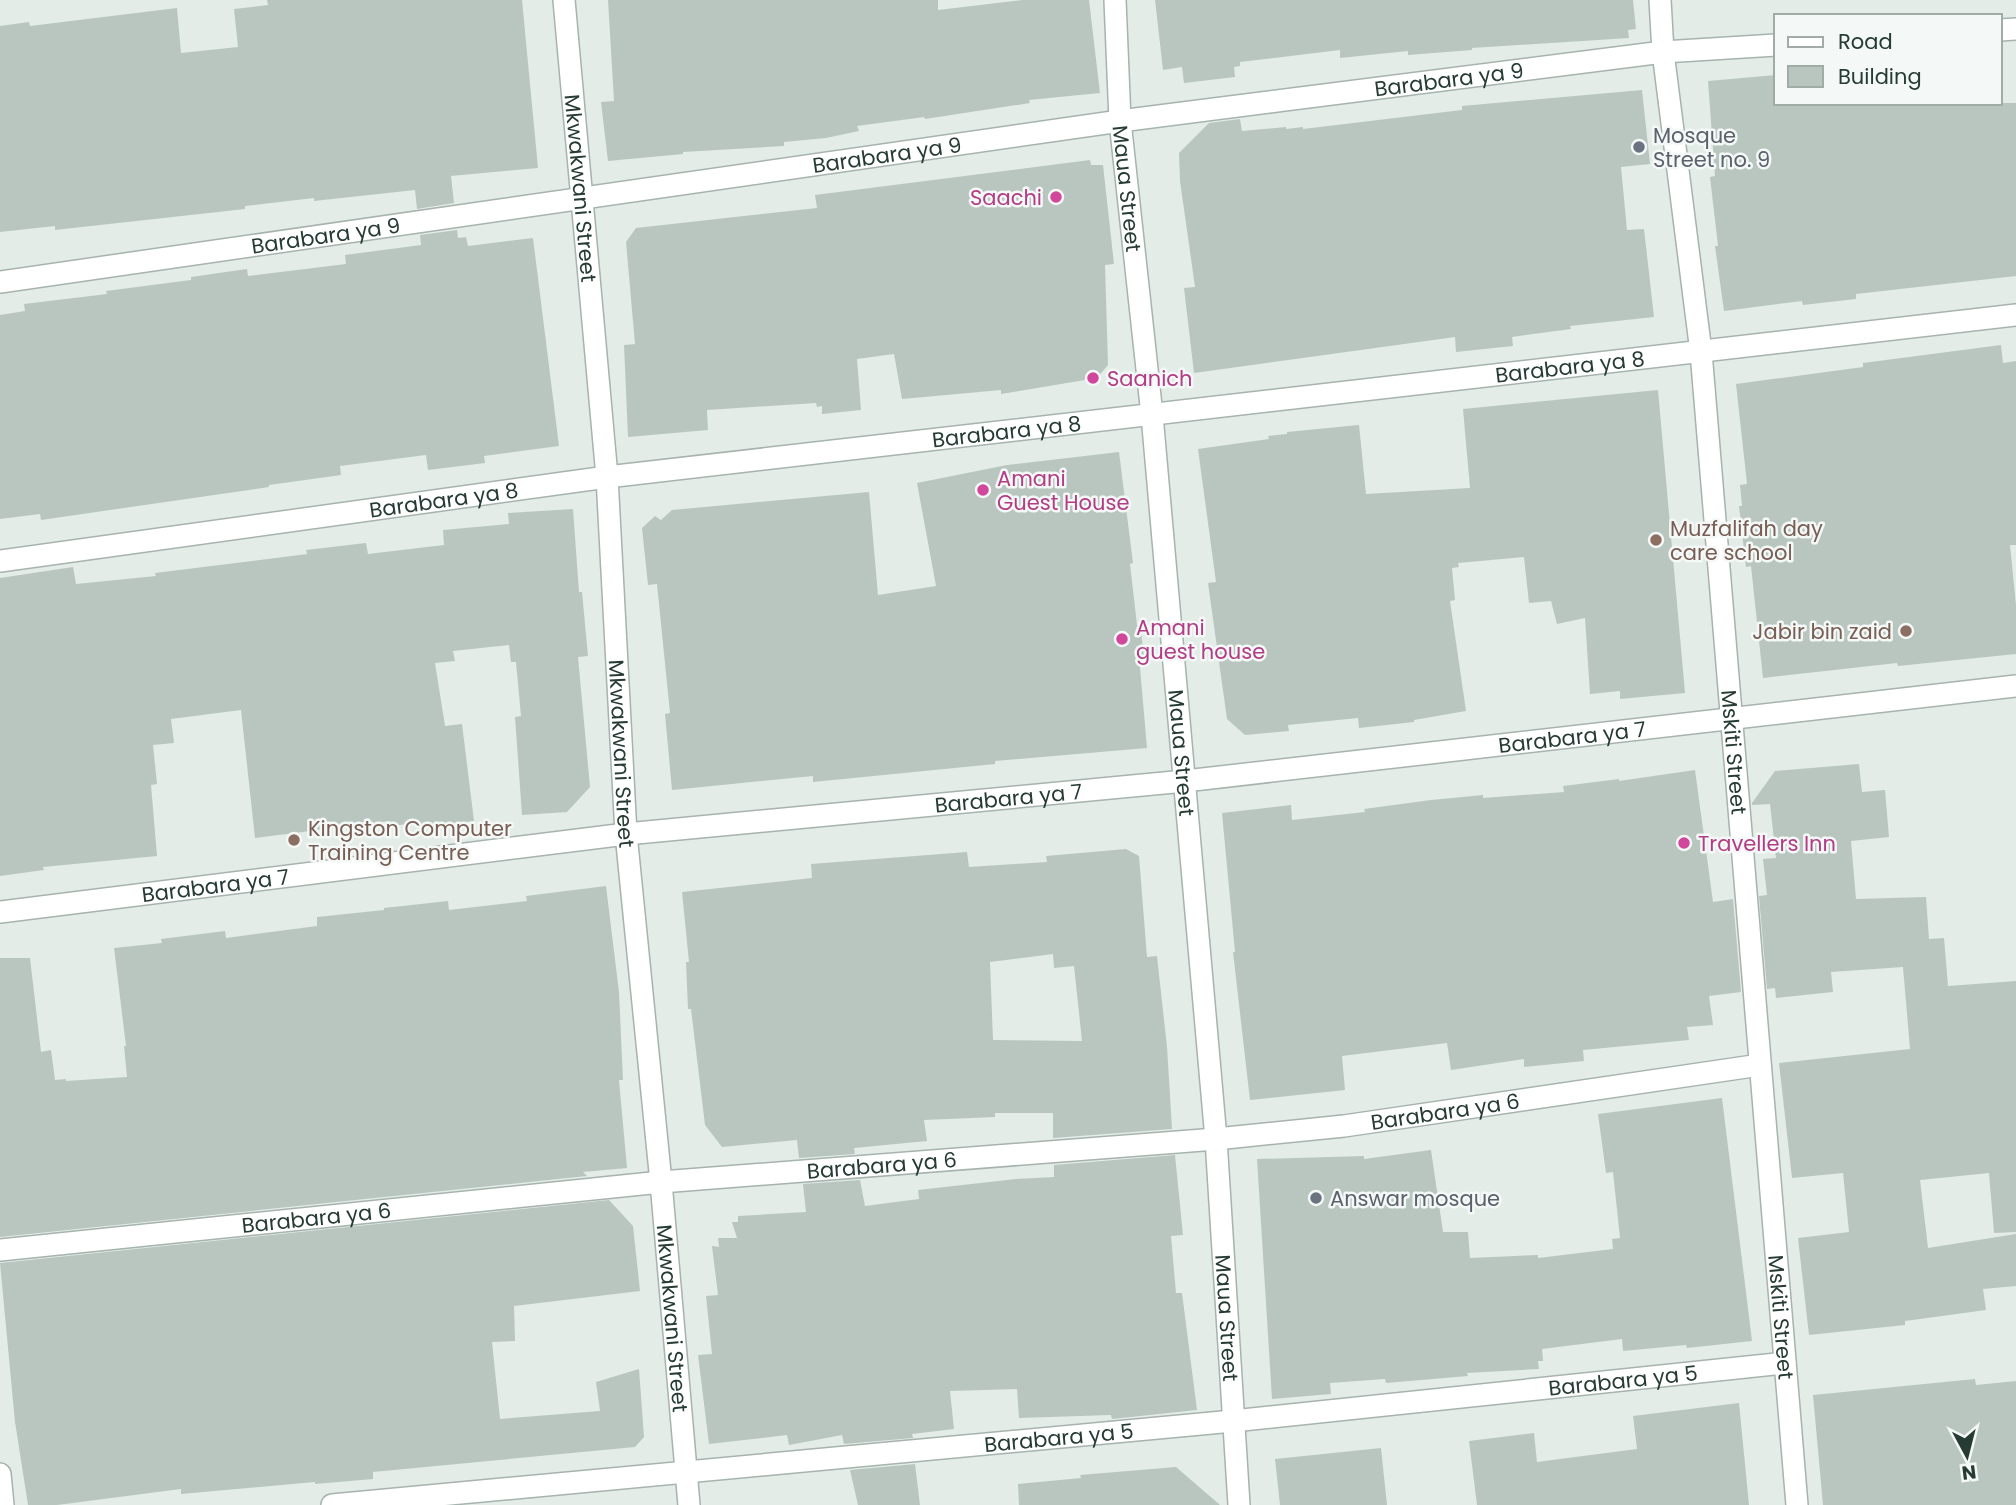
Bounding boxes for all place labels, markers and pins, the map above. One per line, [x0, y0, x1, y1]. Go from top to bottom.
place label: Mosque Street no. 9 [1653, 121, 1770, 174]
marker: Mosque Street no. 9 [1631, 139, 1647, 155]
place label: Saachi [970, 183, 1042, 212]
marker: Saachi [1048, 189, 1064, 205]
place label: Saanich [1107, 364, 1193, 393]
marker: Saanich [1085, 370, 1101, 386]
place label: Amani Guest House [997, 464, 1129, 517]
marker: Amani Guest House [975, 482, 991, 498]
place label: Muzfalifah day care school [1670, 514, 1823, 567]
marker: Muzfalifah day care school [1648, 532, 1664, 548]
place label: Amani guest house [1136, 613, 1265, 666]
place label: Jabir bin zaid [1752, 617, 1892, 646]
marker: Jabir bin zaid [1898, 623, 1914, 639]
marker: Amani guest house [1114, 631, 1130, 647]
place label: Kingston Computer Training Centre [308, 814, 512, 867]
place label: Travellers Inn [1698, 829, 1836, 858]
marker: Kingston Computer Training Centre [286, 832, 302, 848]
marker: Travellers Inn [1676, 835, 1692, 851]
place label: Answar mosque [1330, 1184, 1500, 1213]
marker: Answar mosque [1308, 1190, 1324, 1206]

